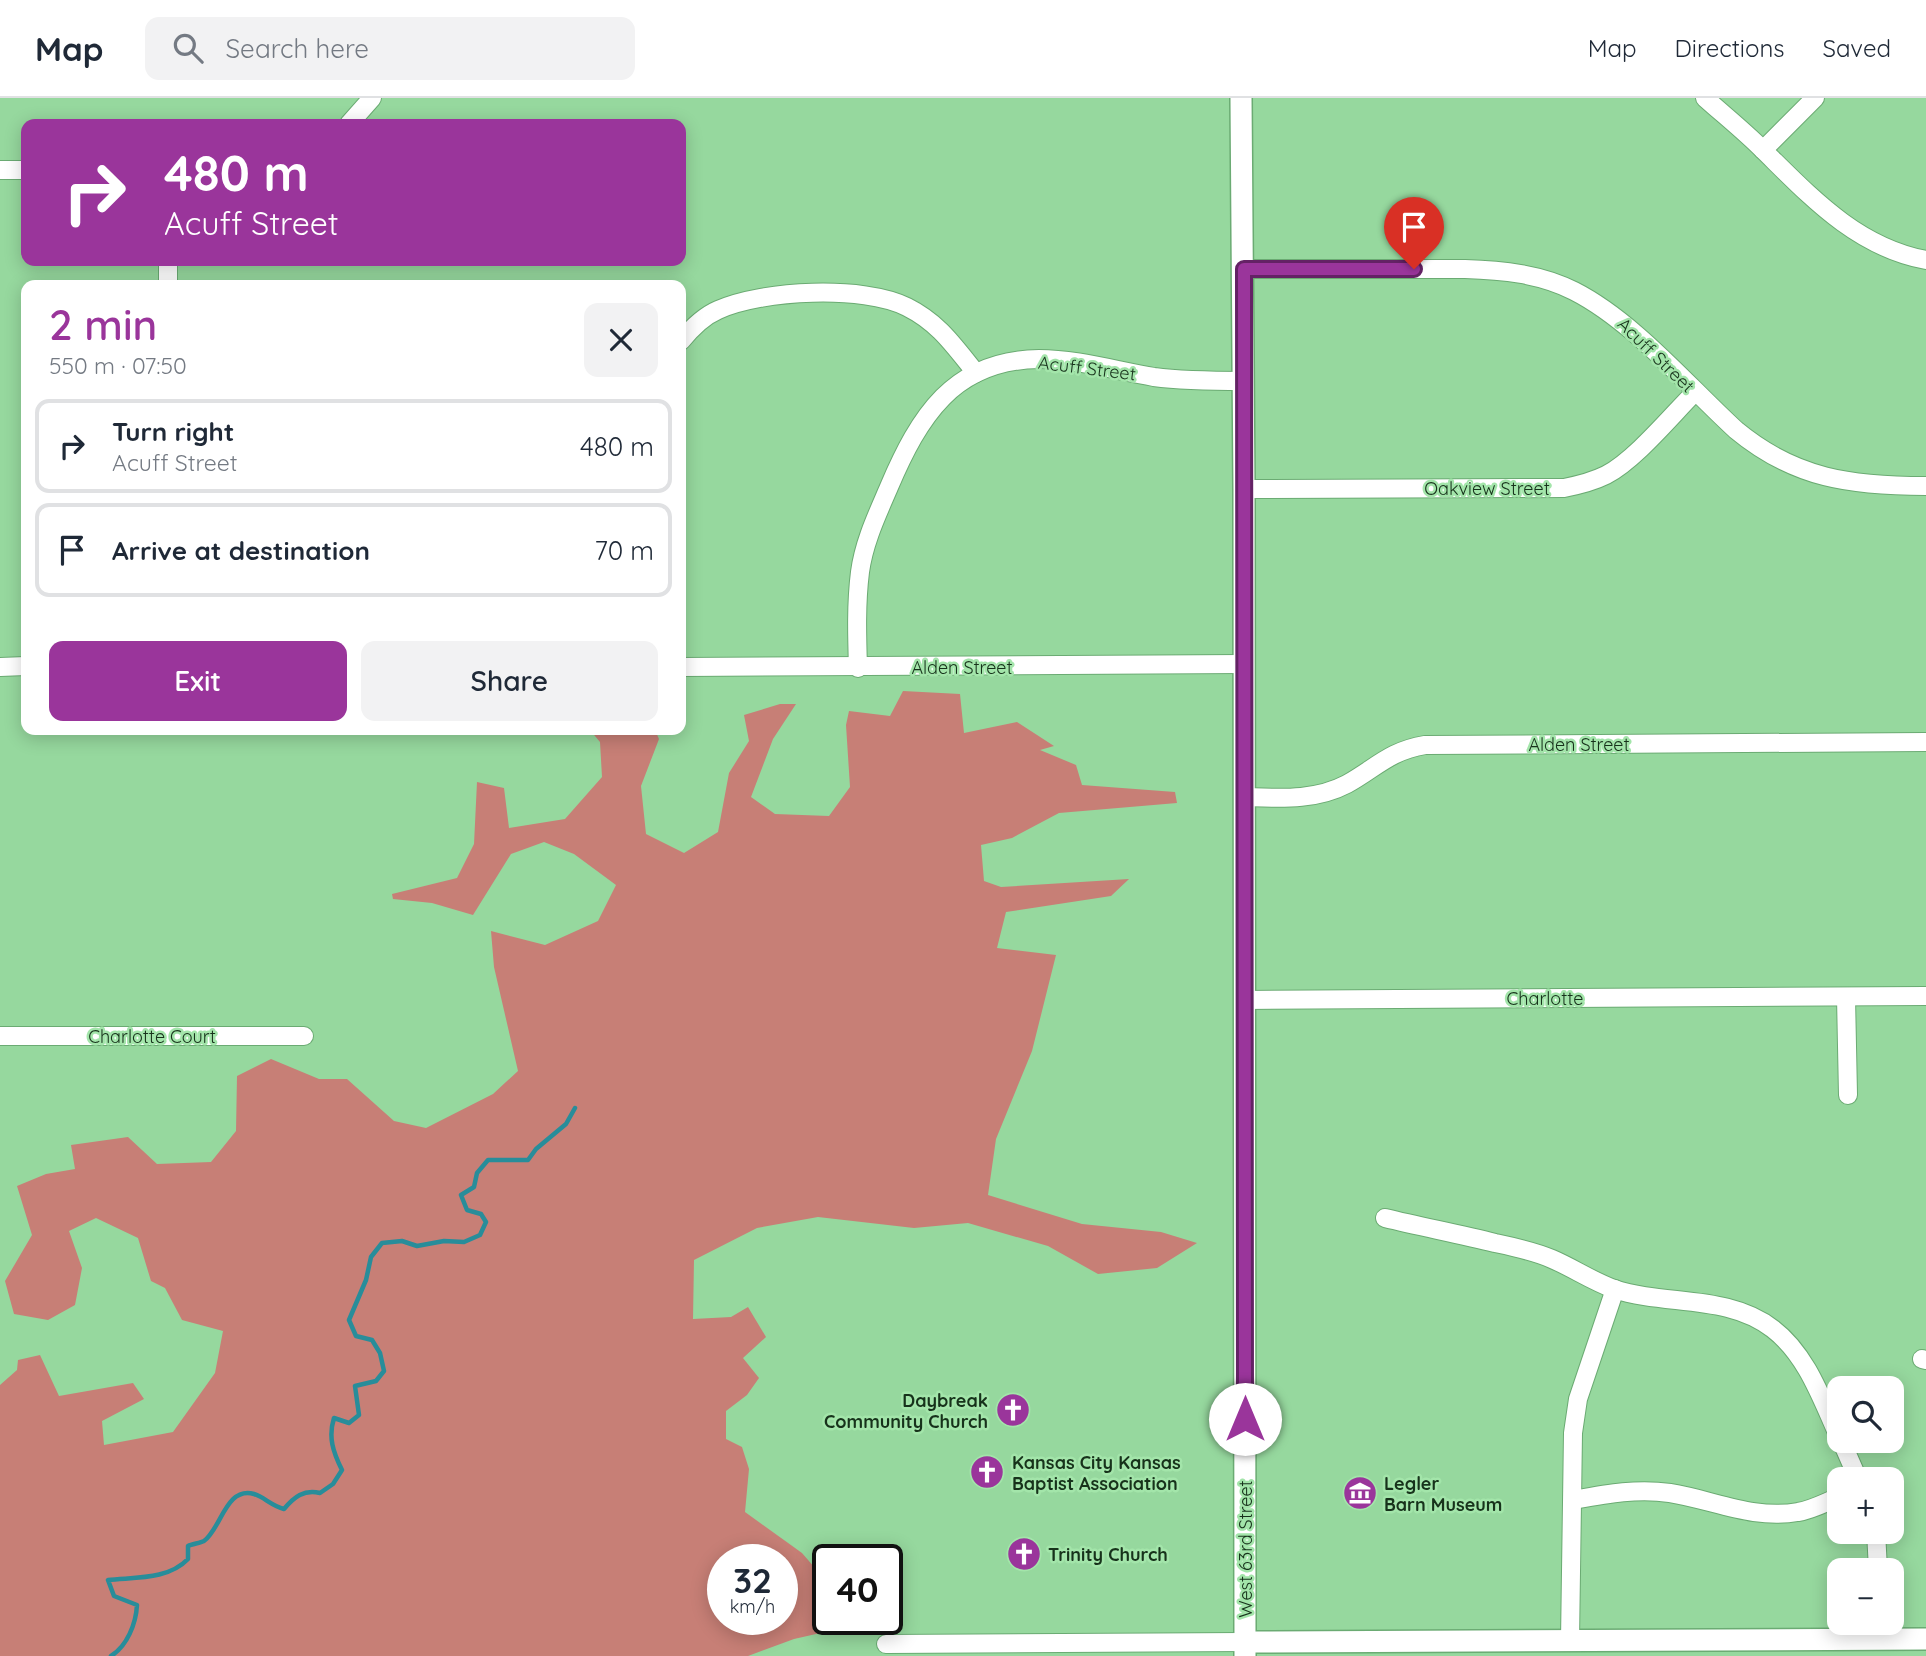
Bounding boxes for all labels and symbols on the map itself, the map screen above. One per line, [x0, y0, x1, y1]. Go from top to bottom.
pin [1384, 197, 1444, 269]
street label: Acuff Street [1613, 313, 1699, 397]
street label: Acuff Street [1037, 351, 1137, 385]
street label: Oakview Street [1424, 477, 1550, 500]
street label: Alden Street [911, 656, 1013, 679]
street label: Alden Street [1528, 733, 1630, 756]
street label: Charlotte [1507, 987, 1583, 1010]
street label: Charlotte Court [88, 1025, 216, 1048]
position arrow [1208, 1382, 1282, 1456]
place label: Daybreak Community Church [824, 1389, 988, 1433]
church icon: Daybreak Community Church [994, 1391, 1032, 1429]
place label: Kansas City Kansas Baptist Association [1012, 1451, 1181, 1495]
church icon: Kansas City Kansas Baptist Association [968, 1453, 1006, 1491]
place label: Legler Barn Museum [1384, 1472, 1502, 1516]
museum icon: Legler Barn Museum [1341, 1474, 1379, 1512]
street label: West 63rd Street [1234, 1480, 1257, 1618]
church icon: Trinity Church [1005, 1535, 1043, 1573]
place label: Trinity Church [1048, 1543, 1168, 1566]
speed limit sign: 40 [812, 1544, 903, 1635]

